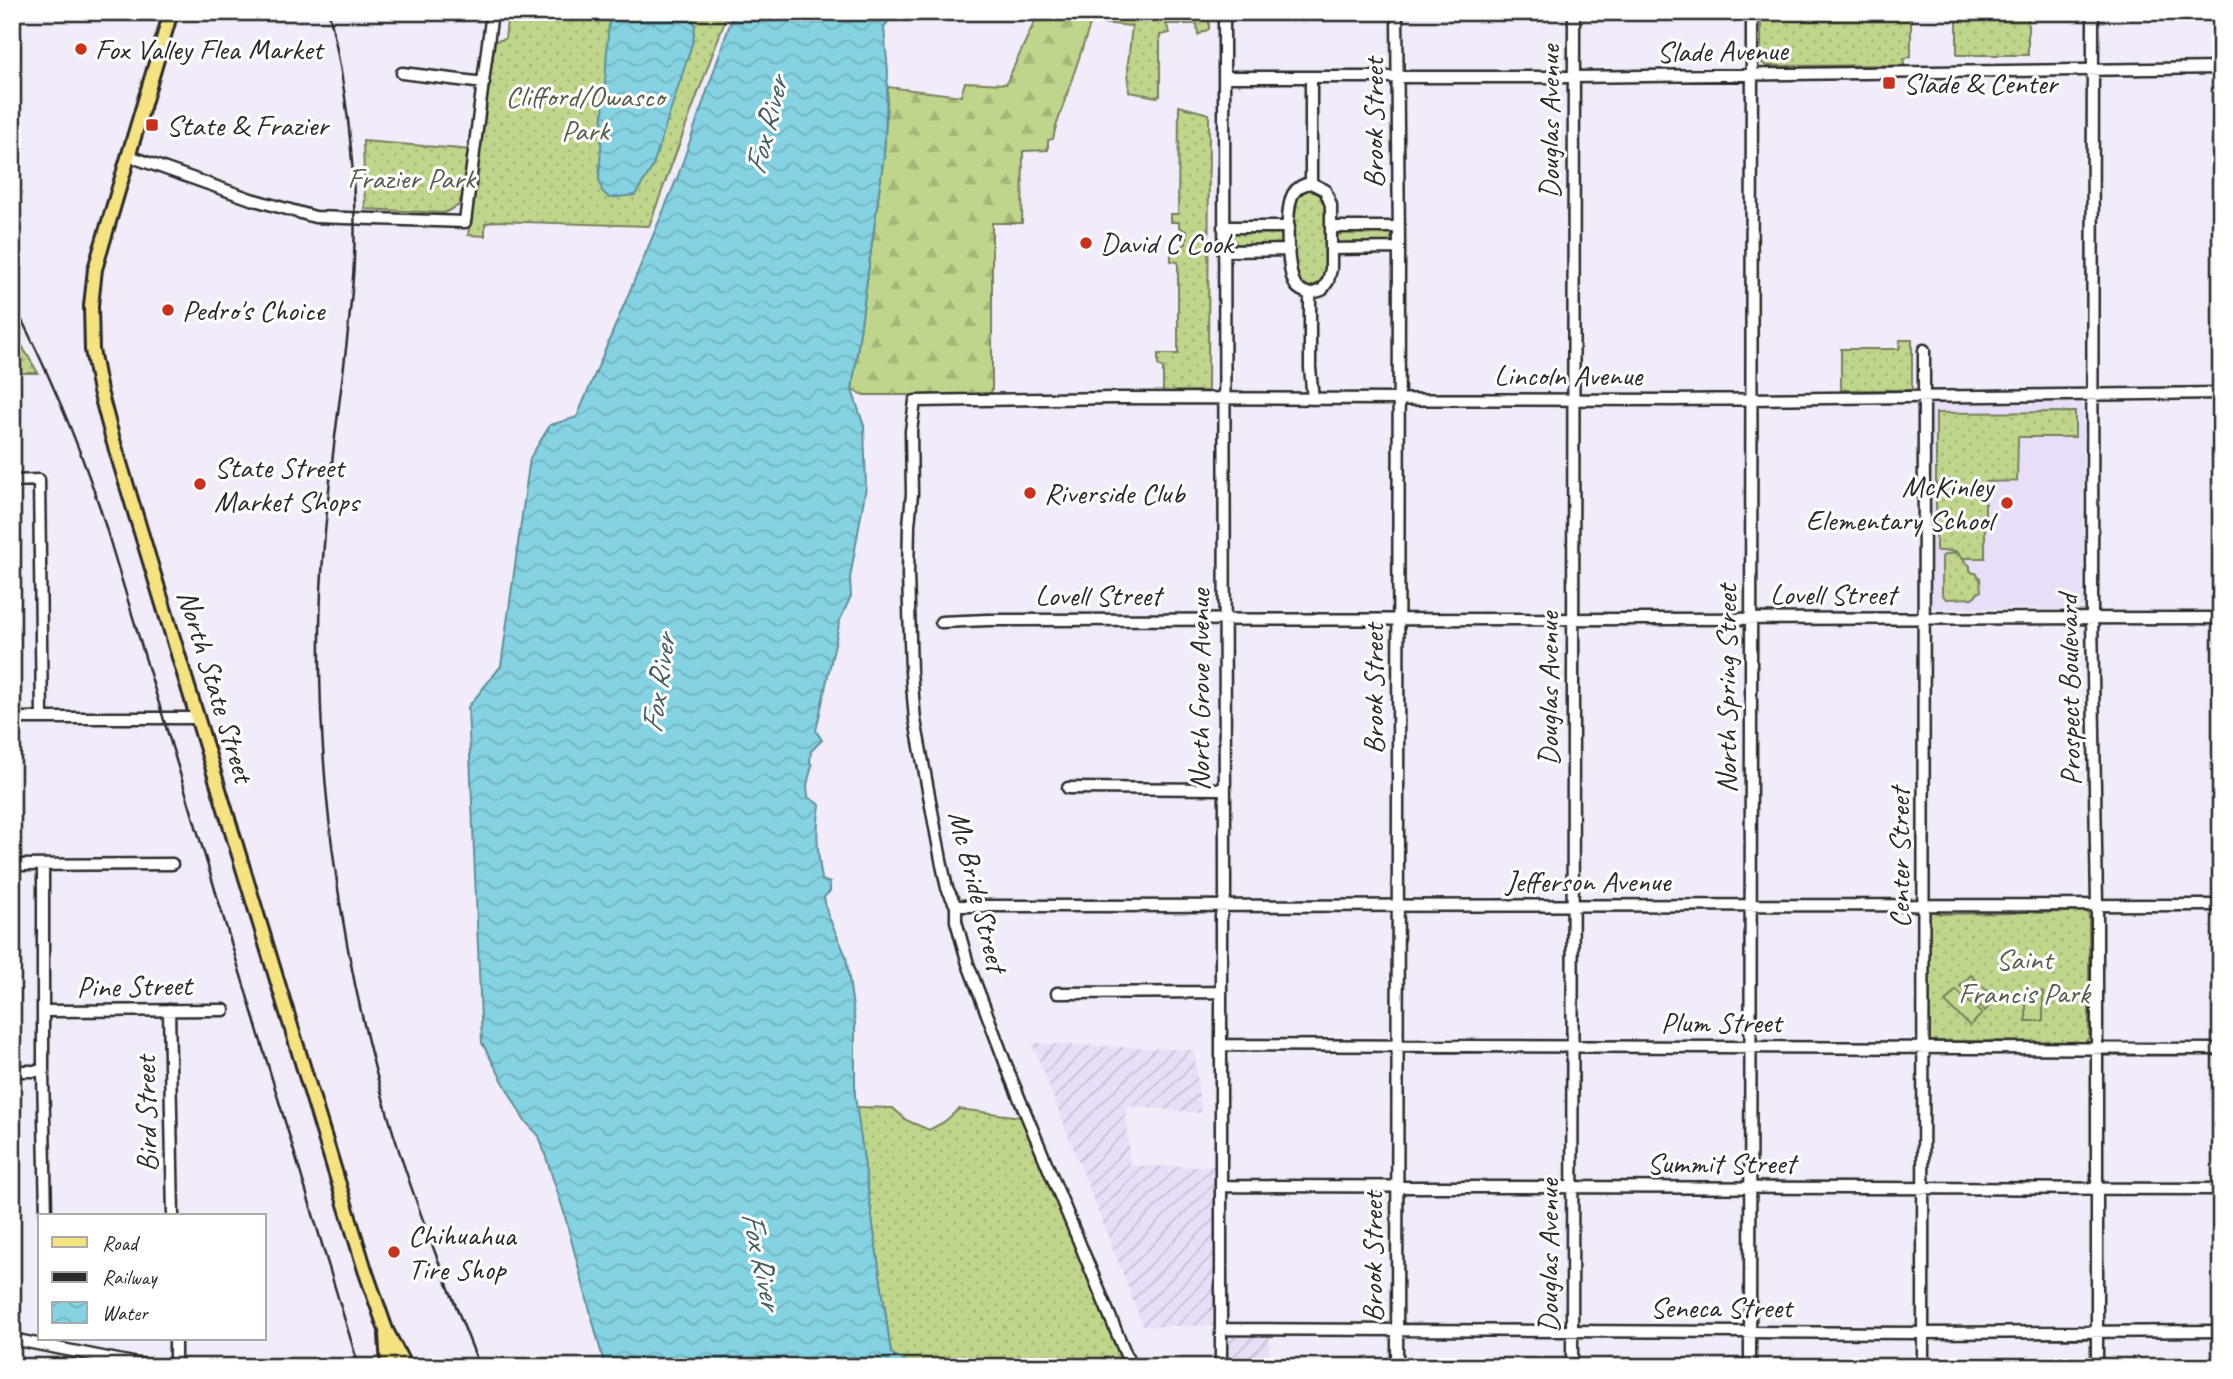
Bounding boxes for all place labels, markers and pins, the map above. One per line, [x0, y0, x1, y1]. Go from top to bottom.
place label: Fox Valley Flea Market [95, 30, 325, 68]
marker: Fox Valley Flea Market [73, 41, 89, 57]
place label: Slade & Center [1903, 64, 2059, 102]
marker: Slade & Center [1881, 75, 1897, 91]
place label: State & Frazier [166, 106, 330, 144]
marker: State & Frazier [144, 117, 160, 133]
place label: David C Cook [1100, 224, 1235, 262]
marker: David C Cook [1078, 235, 1094, 251]
place label: Pedro's Choice [182, 291, 326, 329]
marker: Pedro's Choice [160, 302, 176, 318]
place label: State Street Market Shops [214, 448, 361, 520]
place label: McKinley Elementary School [1806, 467, 1998, 539]
place label: Riverside Club [1044, 474, 1186, 512]
marker: State Street Market Shops [192, 476, 208, 492]
marker: Riverside Club [1022, 485, 1038, 501]
marker: McKinley Elementary School [1999, 495, 2015, 511]
place label: Chihuahua Tire Shop [408, 1216, 517, 1288]
marker: Chihuahua Tire Shop [386, 1244, 402, 1260]

